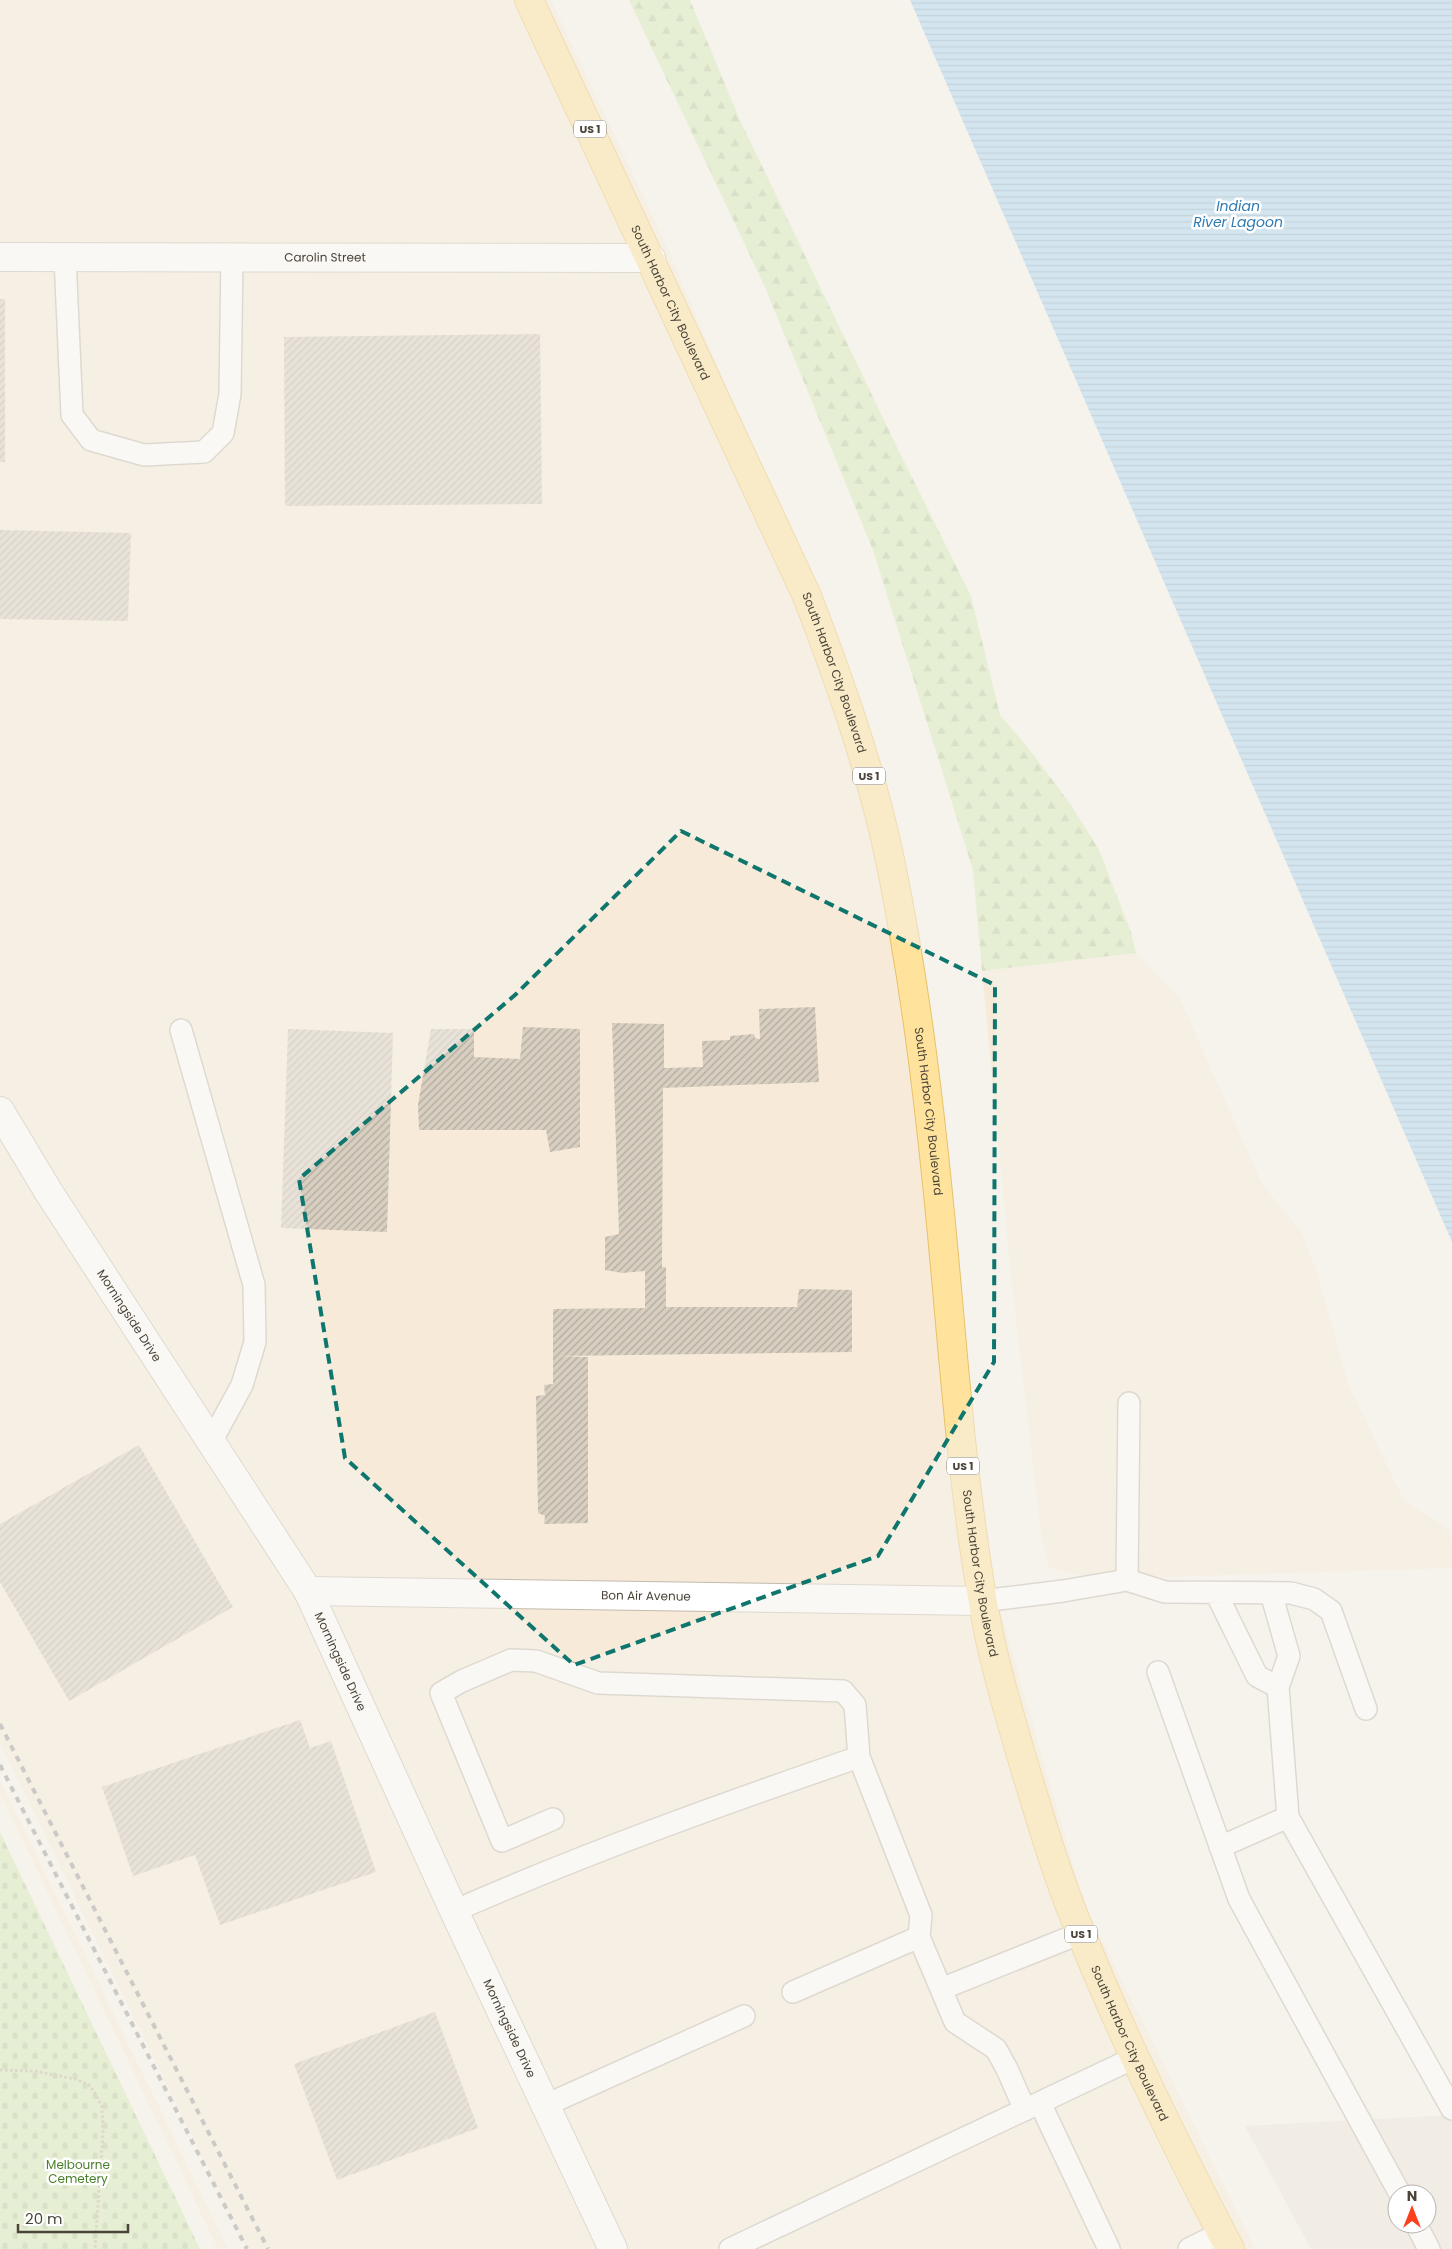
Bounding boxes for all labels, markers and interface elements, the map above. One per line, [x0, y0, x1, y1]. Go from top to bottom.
road number: US 1 [574, 120, 606, 138]
water label: Indian River Lagoon [1193, 196, 1283, 232]
street label: South Harbor City Boulevard [627, 222, 714, 383]
street label: Carolin Street [284, 248, 366, 266]
street label: South Harbor City Boulevard [798, 590, 871, 755]
road number: US 1 [853, 768, 885, 784]
street label: South Harbor City Boulevard [911, 1026, 947, 1196]
street label: Morningside Drive [93, 1266, 166, 1365]
road number: US 1 [947, 1458, 979, 1474]
street label: South Harbor City Boulevard [959, 1489, 1003, 1659]
street label: Bon Air Avenue [601, 1586, 691, 1605]
street label: Morningside Drive [311, 1609, 371, 1714]
road number: US 1 [1065, 1926, 1097, 1942]
street label: South Harbor City Boulevard [1087, 1963, 1173, 2124]
street label: Morningside Drive [479, 1976, 540, 2080]
park label: Melbourne Cemetery [46, 2156, 110, 2187]
north arrow [1387, 2184, 1437, 2234]
text: N [1407, 2186, 1417, 2206]
scale bar [18, 2202, 128, 2234]
text: 20 m [25, 2208, 63, 2229]

